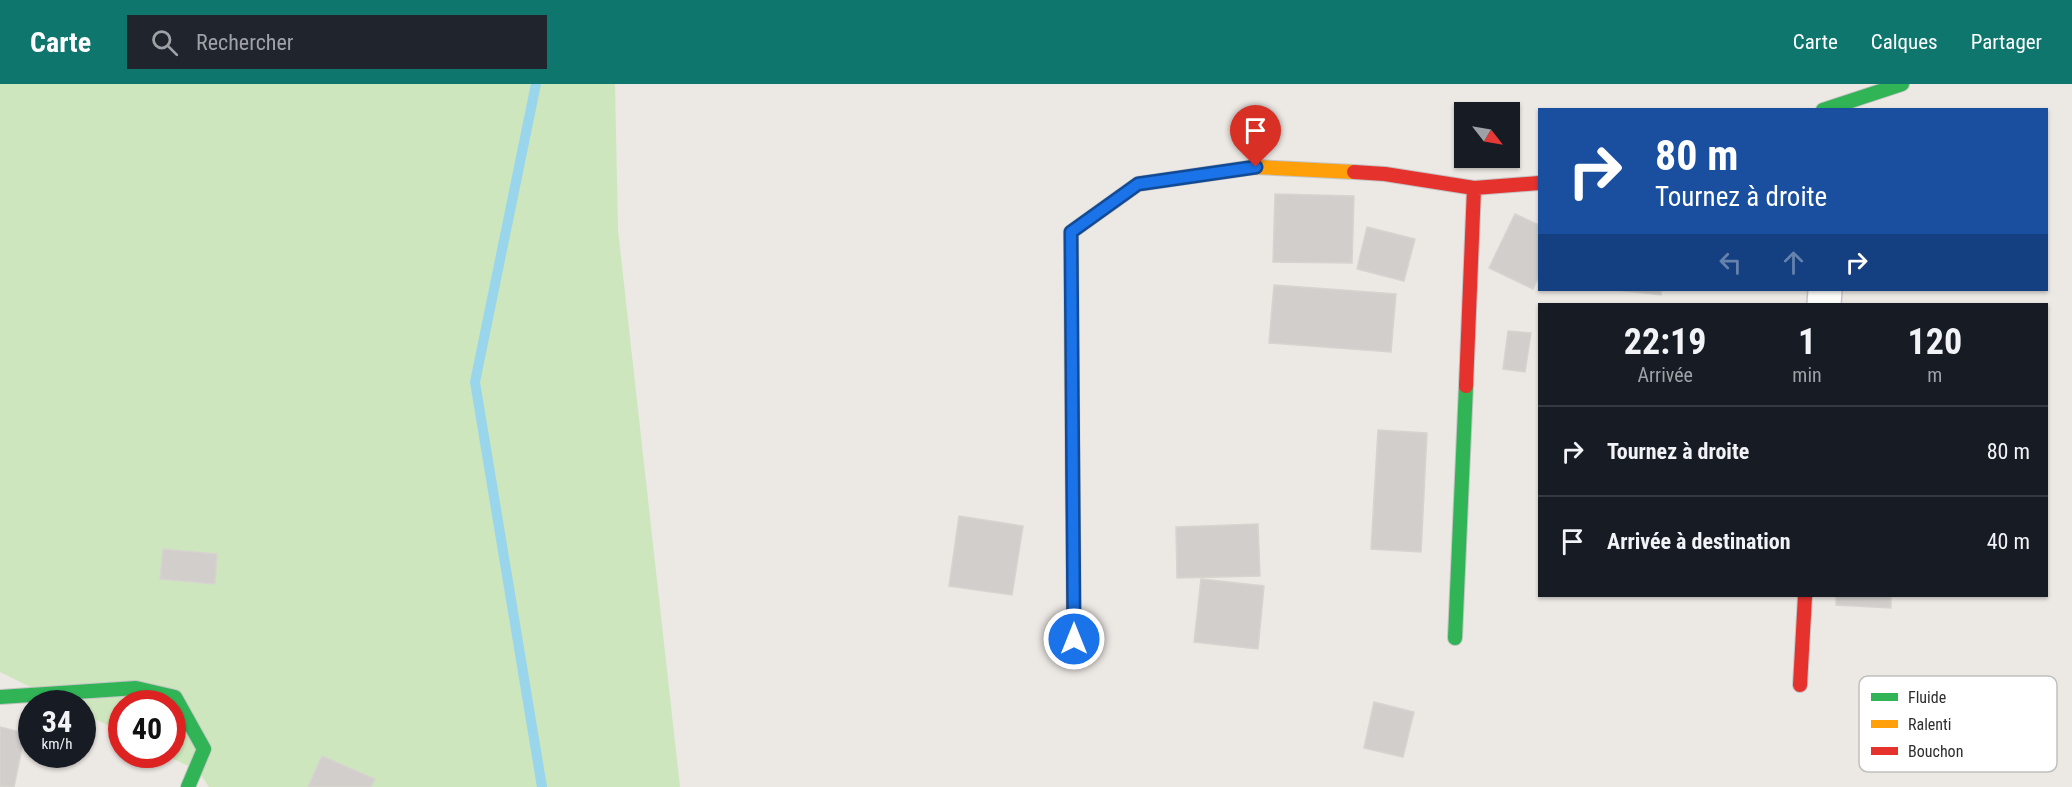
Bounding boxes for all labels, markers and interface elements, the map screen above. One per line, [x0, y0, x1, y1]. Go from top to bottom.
search box [127, 15, 547, 69]
text: Carte [30, 26, 91, 59]
icon: search [148, 26, 181, 59]
text: Rechercher [196, 30, 293, 55]
text: Carte [1793, 30, 1838, 54]
text: Calques [1871, 30, 1938, 54]
text: Partager [1971, 30, 2042, 54]
north arrow [1454, 102, 1520, 168]
map controls [1454, 102, 1520, 168]
pin [1230, 105, 1281, 167]
icon: arrive [1239, 114, 1272, 147]
text: 80 m [1655, 131, 1738, 180]
icon: right [1556, 132, 1634, 210]
text: Tournez à droite [1655, 181, 1827, 213]
icon: left [1714, 246, 1747, 279]
icon: ahead [1777, 246, 1810, 279]
icon: right [1840, 246, 1873, 279]
text: 22:19 [1624, 321, 1706, 363]
text: 1 [1798, 321, 1816, 363]
text: 120 [1908, 321, 1962, 363]
text: Arrivée [1637, 363, 1693, 387]
text: min [1792, 363, 1822, 387]
text: m [1927, 363, 1942, 387]
icon: right [1556, 435, 1589, 468]
text: Tournez à droite [1607, 439, 1749, 464]
text: 80 m [1987, 439, 2030, 464]
icon: arrive [1556, 525, 1589, 558]
text: Arrivée à destination [1607, 529, 1791, 554]
text: 40 m [1987, 529, 2030, 554]
position arrow [1042, 607, 1106, 671]
legend [1859, 676, 2057, 772]
text: Fluide [1908, 688, 1946, 707]
speed limit sign: 40 [108, 690, 186, 768]
text: 34 [42, 704, 72, 739]
text: Ralenti [1908, 715, 1951, 734]
text: km/h [42, 735, 72, 753]
text: Bouchon [1908, 742, 1963, 761]

